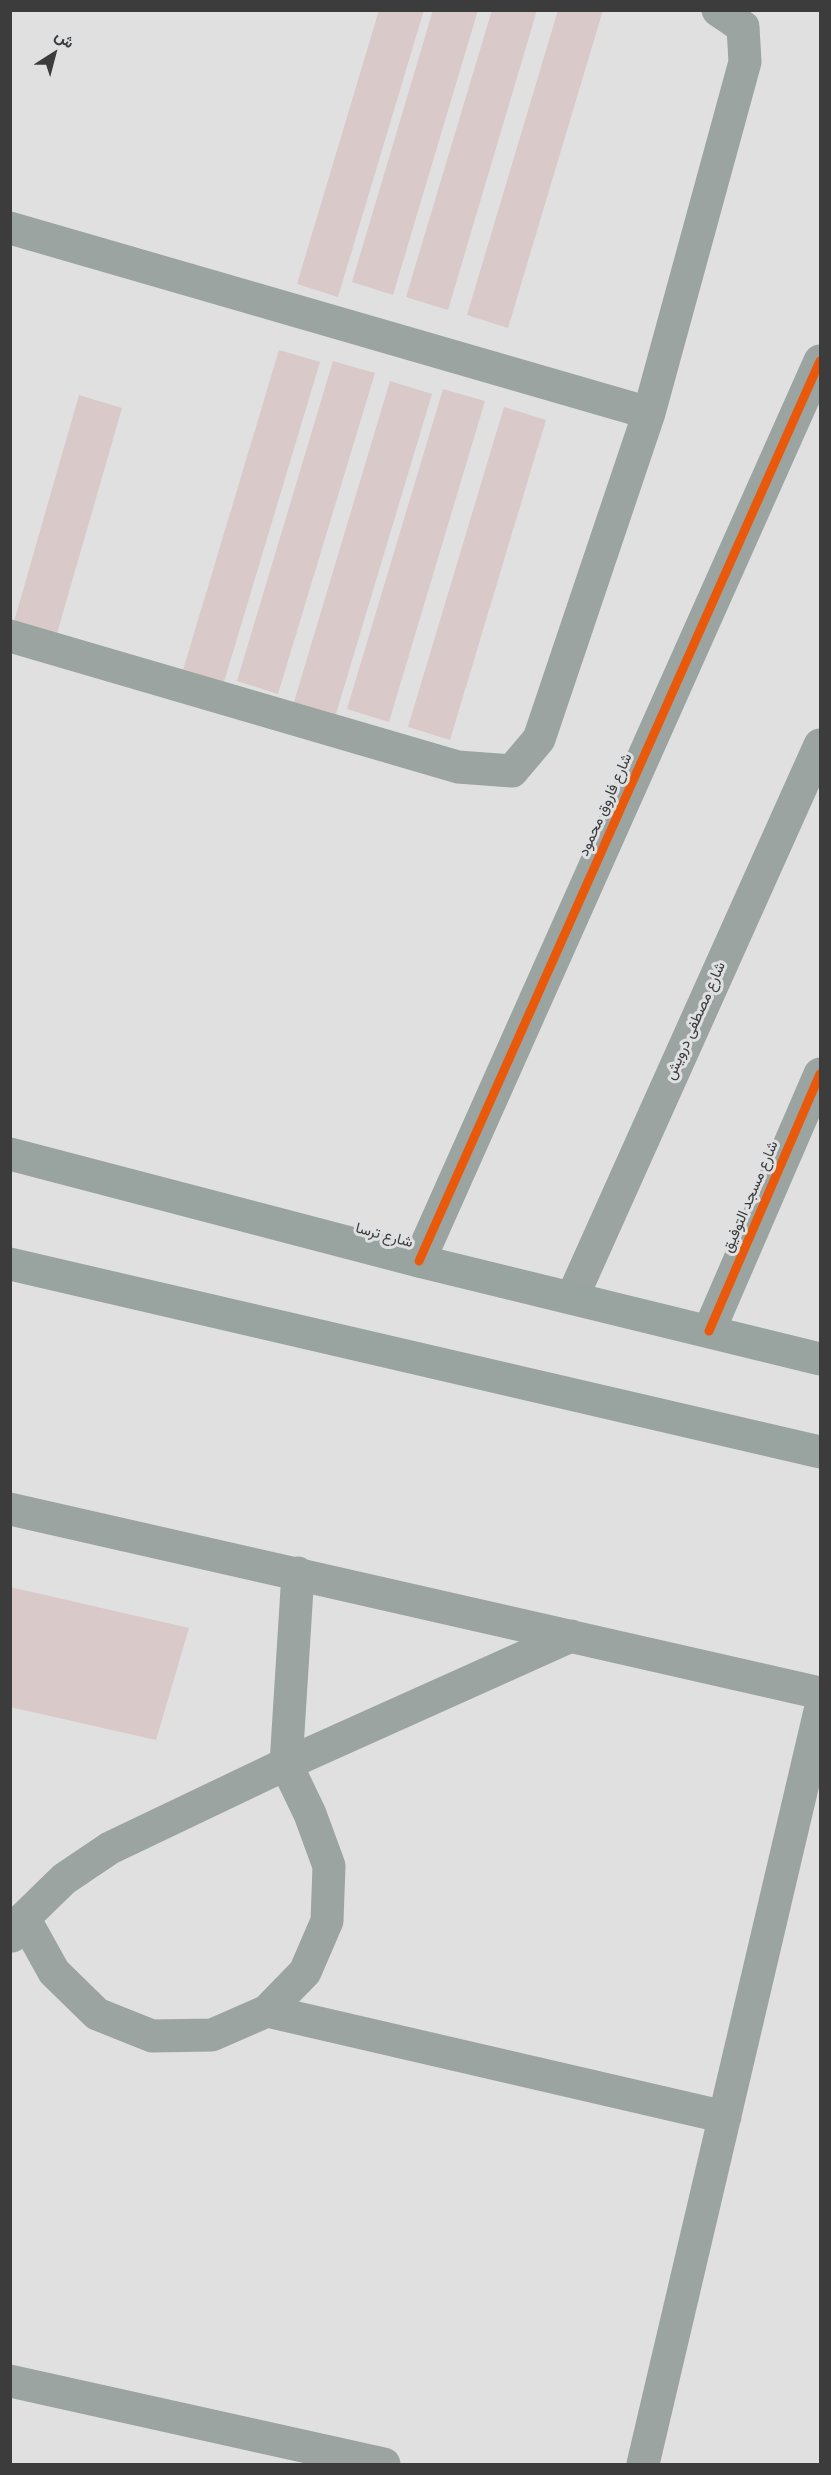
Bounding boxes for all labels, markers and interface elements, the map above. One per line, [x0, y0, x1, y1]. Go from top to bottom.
north arrow [24, 24, 84, 84]
text: ش [52, 26, 78, 52]
street label: شارع فاروق محمود [575, 751, 637, 859]
street label: شارع مصطفى درويش [662, 959, 730, 1083]
street label: شارع مسجد التوفيق [719, 1138, 783, 1256]
street label: شارع ترسا [353, 1220, 415, 1252]

